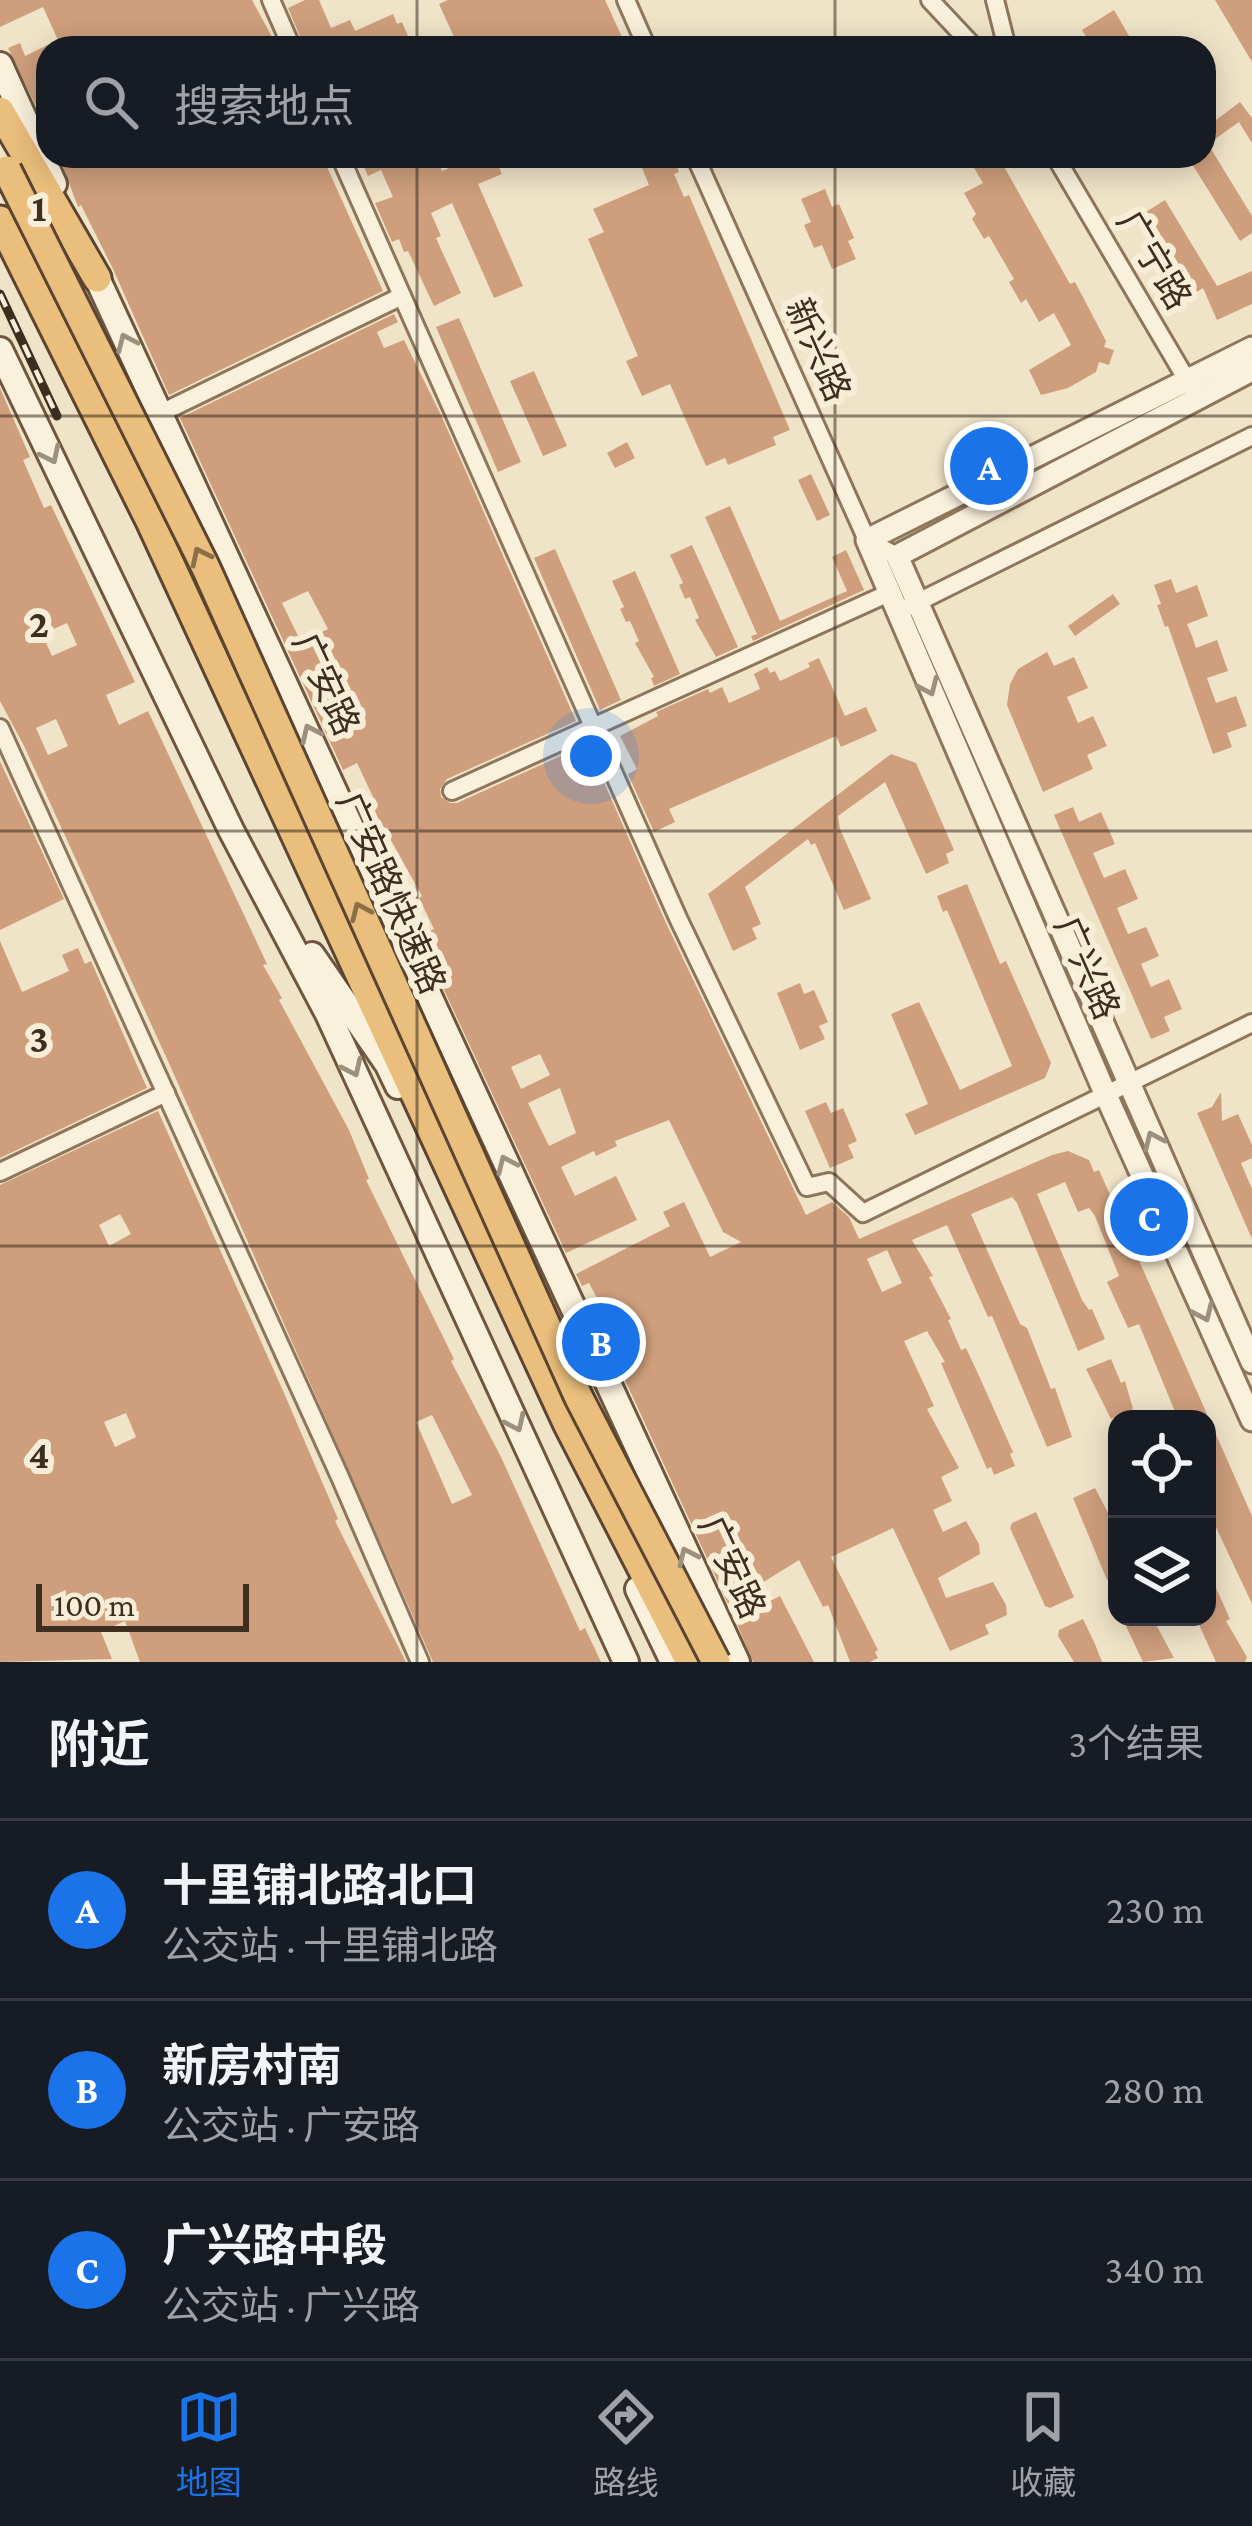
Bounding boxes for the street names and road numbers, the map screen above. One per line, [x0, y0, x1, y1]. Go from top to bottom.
street label: 广宁路 [1109, 203, 1199, 317]
street label: 新兴路 [778, 293, 858, 407]
street label: 广安路 [285, 627, 367, 741]
street label: 广安路快速路 [329, 786, 453, 1000]
street label: 广兴路 [1047, 911, 1127, 1025]
street label: 广安路 [691, 1510, 773, 1624]

